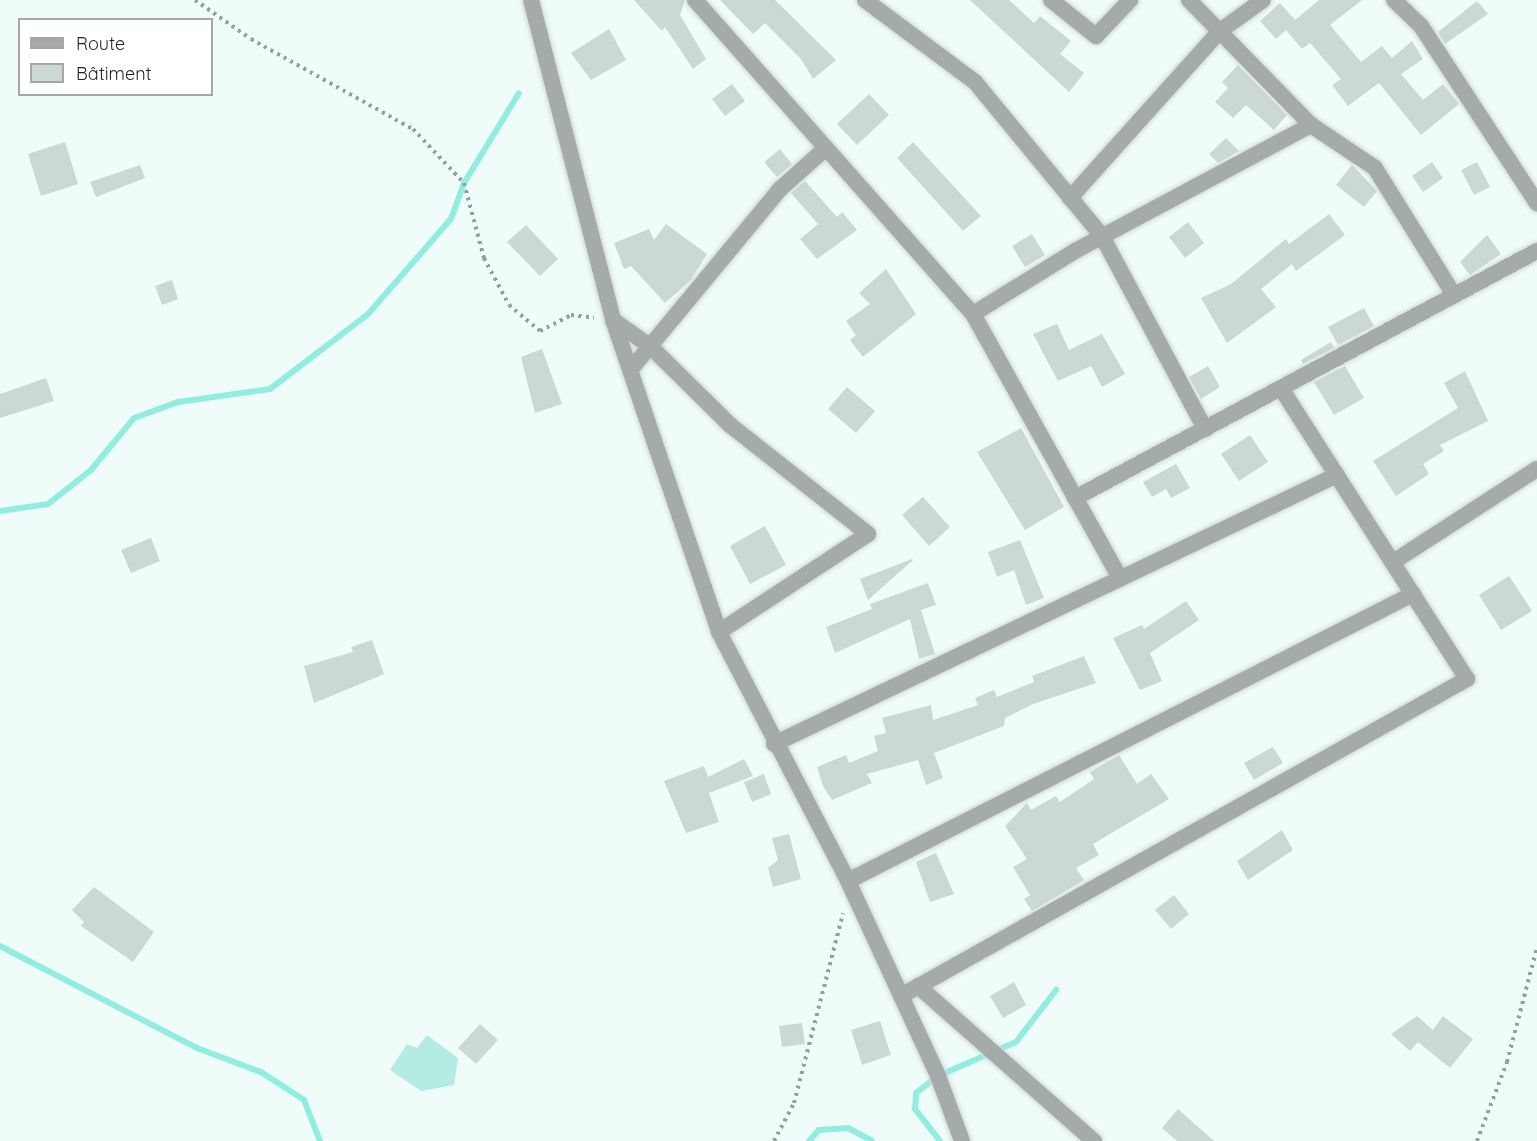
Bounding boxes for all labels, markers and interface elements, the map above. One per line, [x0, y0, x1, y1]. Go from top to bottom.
legend [18, 18, 213, 96]
text: Route [76, 32, 125, 55]
text: Bâtiment [76, 62, 152, 85]

